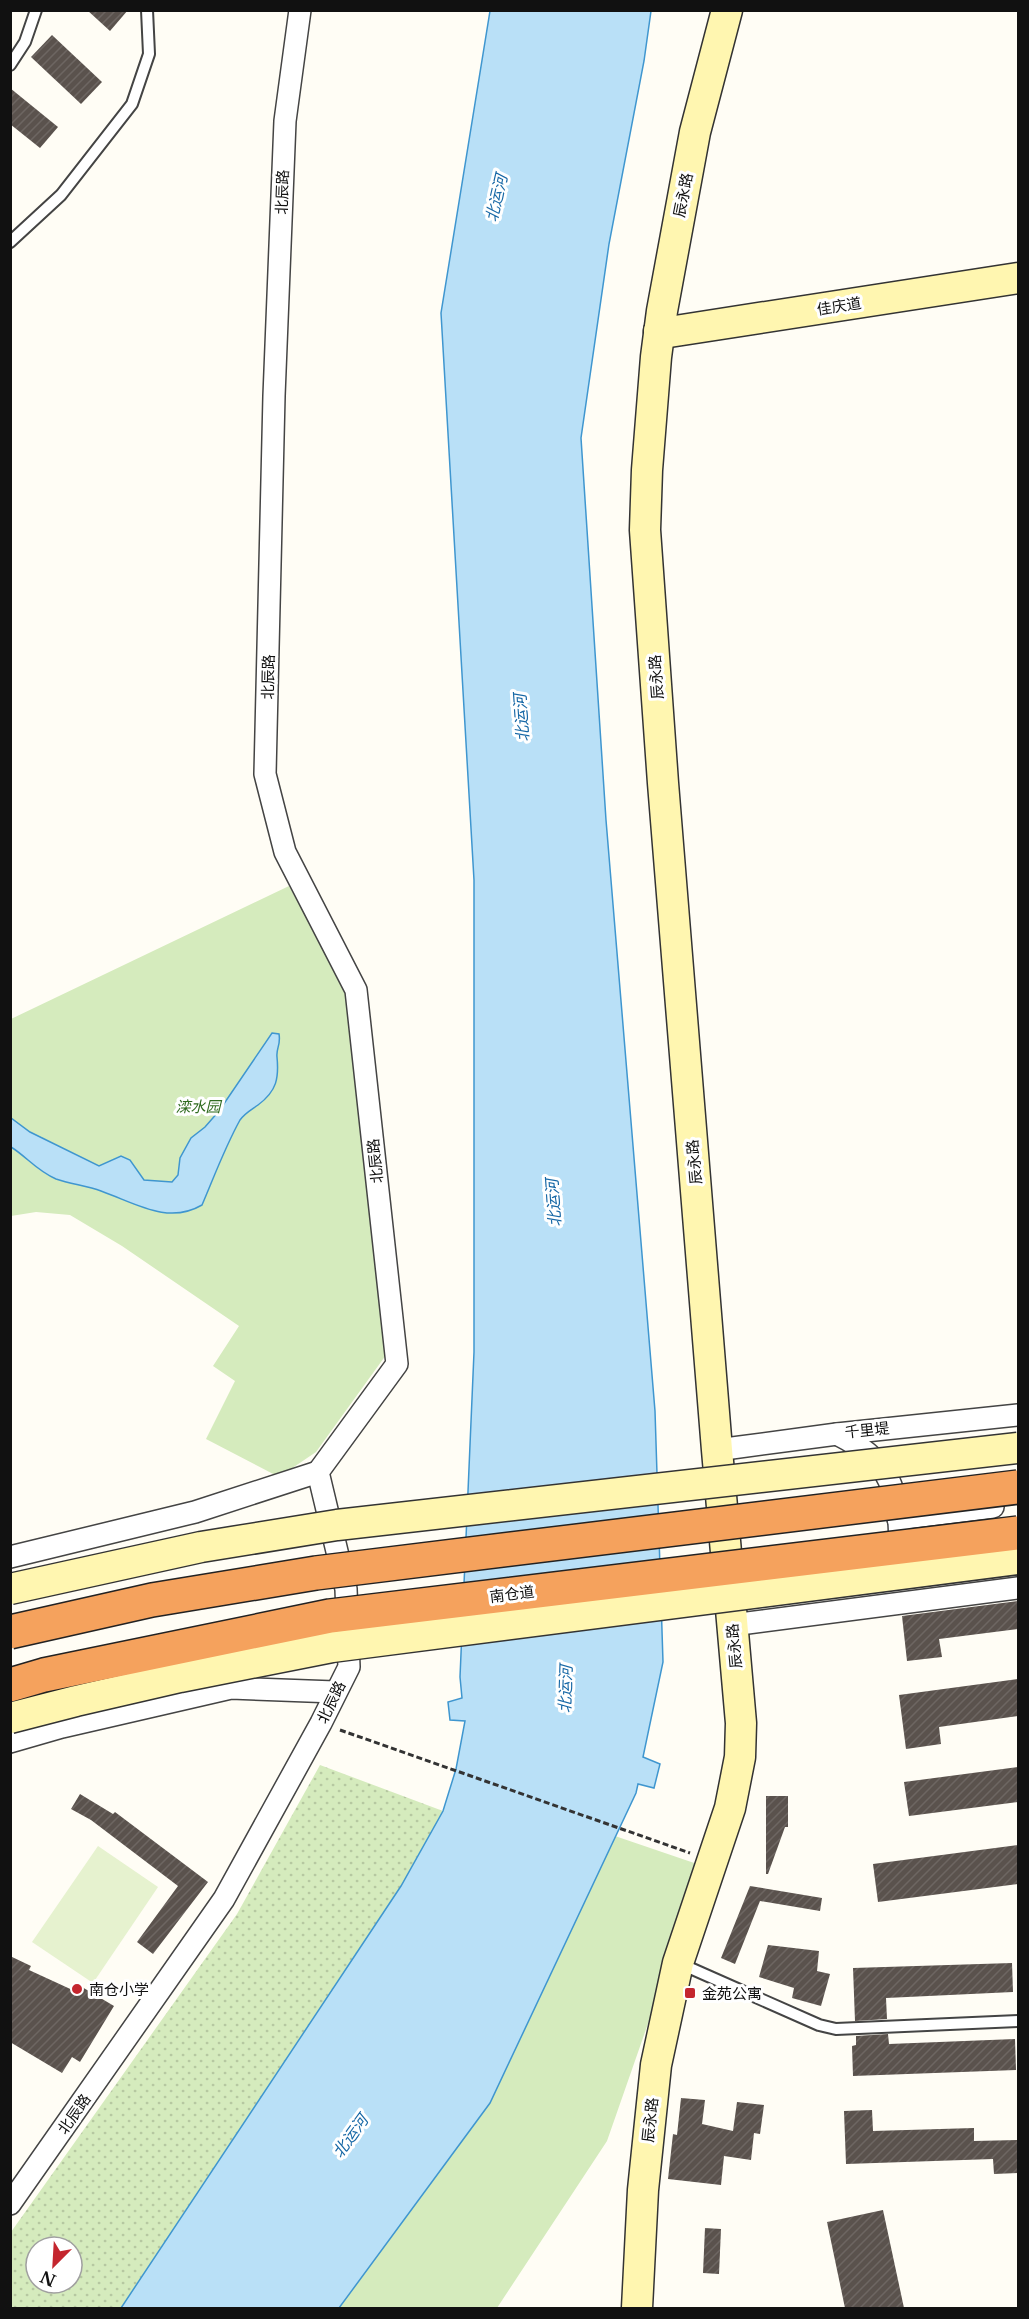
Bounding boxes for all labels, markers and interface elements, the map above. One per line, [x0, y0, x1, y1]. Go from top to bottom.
street label: 北辰路 [272, 169, 292, 215]
water label: 北运河 [481, 169, 512, 224]
street label: 辰永路 [669, 171, 697, 219]
street label: 佳庆道 [815, 293, 863, 319]
street label: 北辰路 [258, 654, 278, 700]
street label: 辰永路 [645, 654, 667, 700]
water label: 北运河 [509, 690, 533, 743]
park label: 滦水园 [175, 1097, 222, 1116]
street label: 北辰路 [363, 1138, 387, 1184]
street label: 辰永路 [683, 1139, 705, 1185]
water label: 北运河 [541, 1175, 565, 1228]
street label: 千里堤 [844, 1418, 890, 1442]
street label: 南仓道 [489, 1582, 535, 1606]
street label: 辰永路 [723, 1623, 745, 1669]
water label: 北运河 [554, 1662, 576, 1713]
street label: 北辰路 [313, 1678, 349, 1726]
place label: 南仓小学 [89, 1980, 149, 1999]
marker: 南仓小学 [70, 1982, 84, 1996]
place label: 金苑公寓 [702, 1984, 762, 2003]
marker: 金苑公寓 [683, 1986, 697, 2000]
street label: 北辰路 [53, 2090, 95, 2138]
street label: 辰永路 [638, 2097, 662, 2143]
water label: 北运河 [328, 2108, 374, 2161]
north arrow [24, 2235, 84, 2295]
text: N [37, 2267, 59, 2291]

